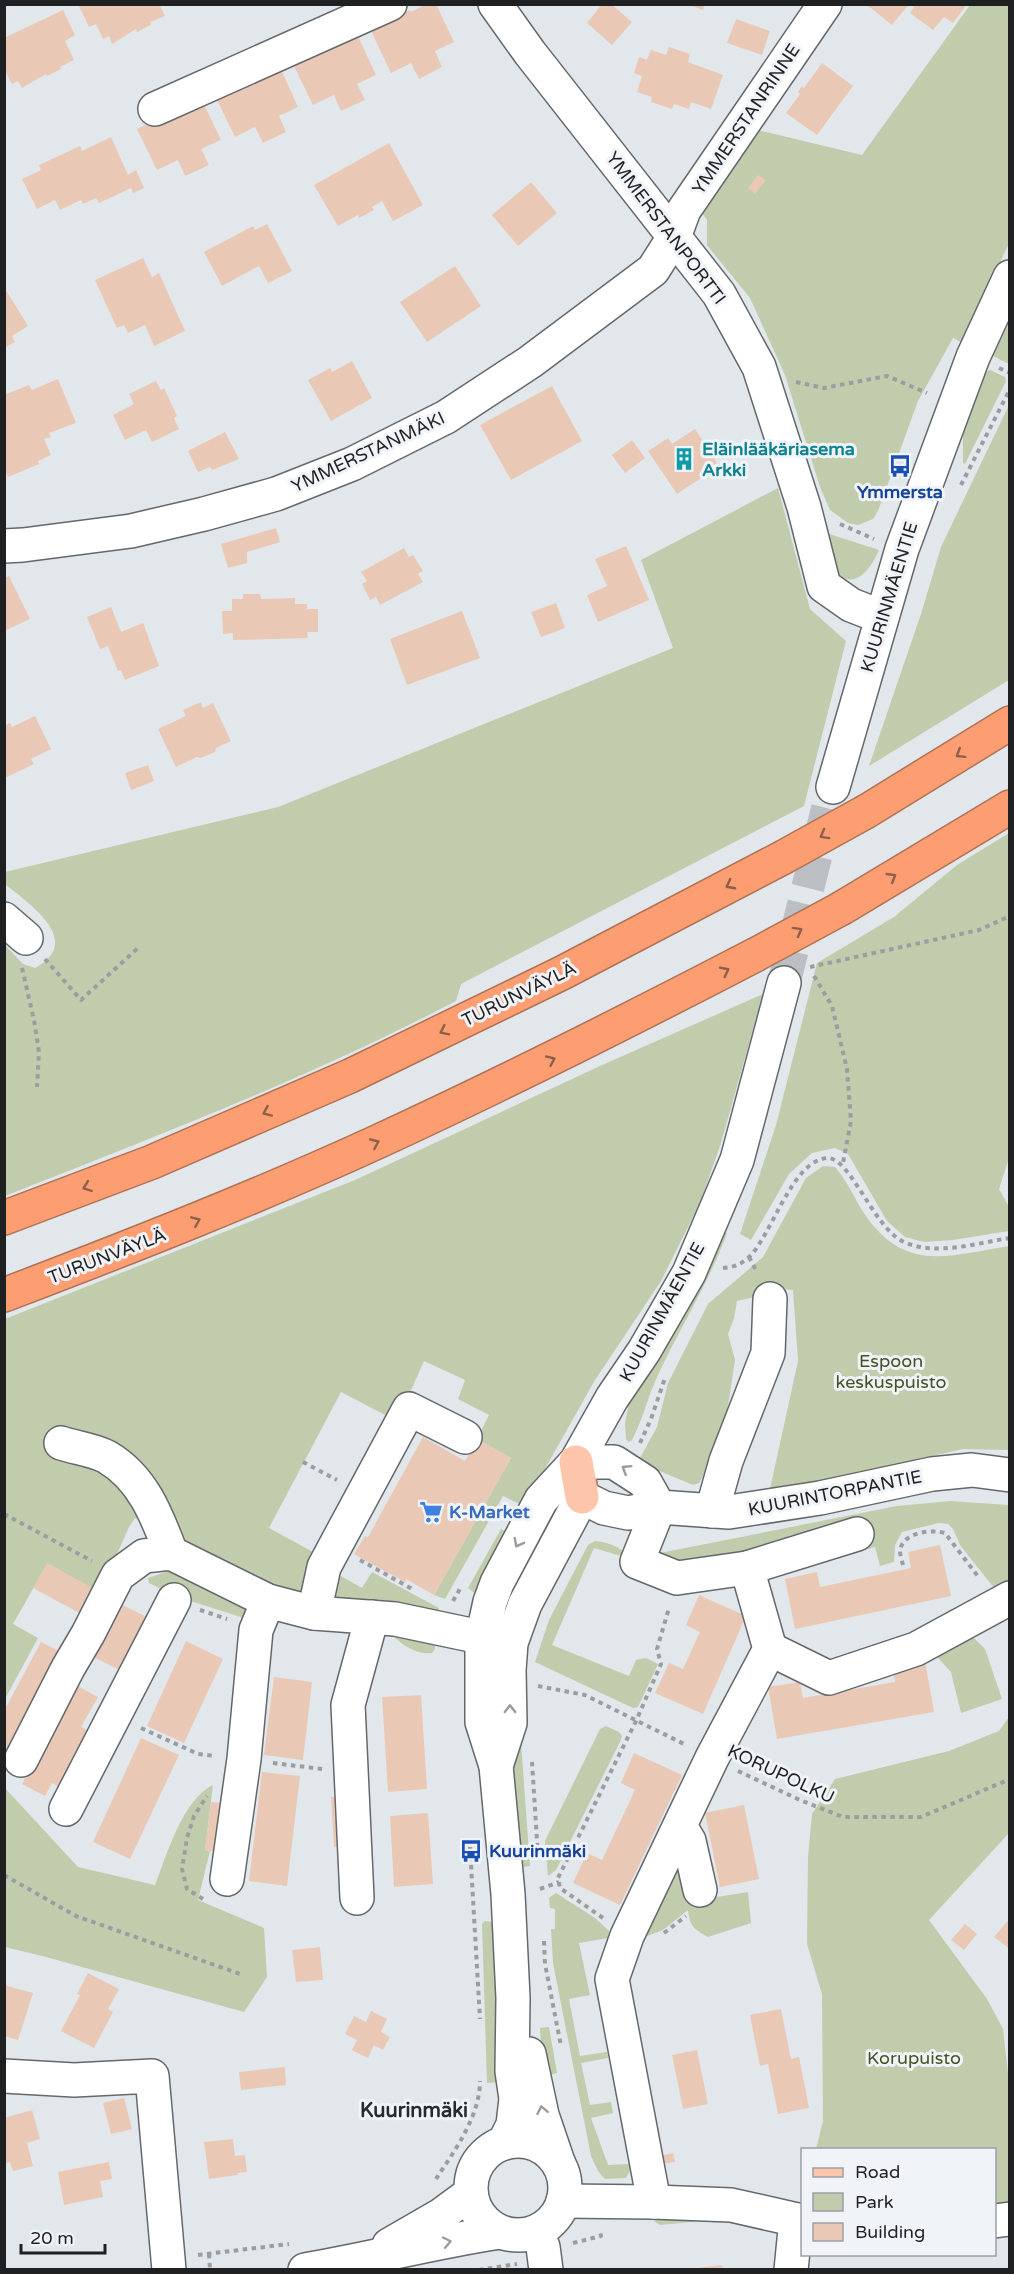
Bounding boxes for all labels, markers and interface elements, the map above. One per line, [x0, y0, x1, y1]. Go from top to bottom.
street label: YMMERSTANRINNE [687, 39, 805, 199]
street label: YMMERSTANPORTTI [601, 147, 731, 309]
street label: YMMERSTANMÄKI [288, 407, 448, 497]
place label: Eläinlääkäriasema Arkki [702, 438, 855, 481]
building icon: Eläinlääkäriasema Arkki [671, 446, 697, 472]
bus stop icon: Ymmersta [887, 453, 913, 479]
place label: Ymmersta [857, 481, 943, 503]
street label: KUURINMÄENTIE [856, 519, 922, 675]
one-way arrow [956, 746, 966, 758]
one-way arrow [820, 827, 830, 839]
one-way arrow [886, 873, 896, 885]
one-way arrow [726, 878, 736, 889]
one-way arrow [792, 927, 803, 938]
street label: TURUNVÄYLÄ [458, 957, 580, 1031]
one-way arrow [718, 967, 729, 978]
one-way arrow [439, 1023, 450, 1035]
one-way arrow [545, 1055, 556, 1067]
one-way arrow [262, 1105, 273, 1117]
one-way arrow [368, 1138, 379, 1150]
one-way arrow [82, 1179, 92, 1192]
one-way arrow [190, 1216, 201, 1228]
street label: TURUNVÄYLÄ [45, 1223, 169, 1289]
street label: KUURINMÄENTIE [615, 1238, 709, 1386]
park label: Espoon keskuspuisto [836, 1350, 947, 1393]
one-way arrow [622, 1465, 632, 1477]
street label: KUURINTORPANTIE [746, 1465, 924, 1521]
supermarket icon: K-Market [418, 1499, 444, 1525]
place label: K-Market [449, 1501, 530, 1523]
one-way arrow [514, 1537, 525, 1547]
one-way arrow [504, 1705, 516, 1714]
street label: KORUPOLKU [724, 1740, 838, 1808]
bus stop icon: Kuurinmäki [458, 1838, 484, 1864]
place label: Kuurinmäki [489, 1840, 586, 1862]
park label: Korupuisto [867, 2047, 961, 2069]
district label: Kuurinmäki [360, 2099, 468, 2123]
one-way arrow [536, 2105, 549, 2115]
legend [801, 2148, 996, 2256]
text: Road [855, 2161, 900, 2183]
text: Park [855, 2191, 894, 2213]
scale bar [21, 2217, 105, 2255]
text: Building [855, 2221, 925, 2243]
text: 20 m [30, 2227, 74, 2249]
one-way arrow [442, 2236, 452, 2249]

